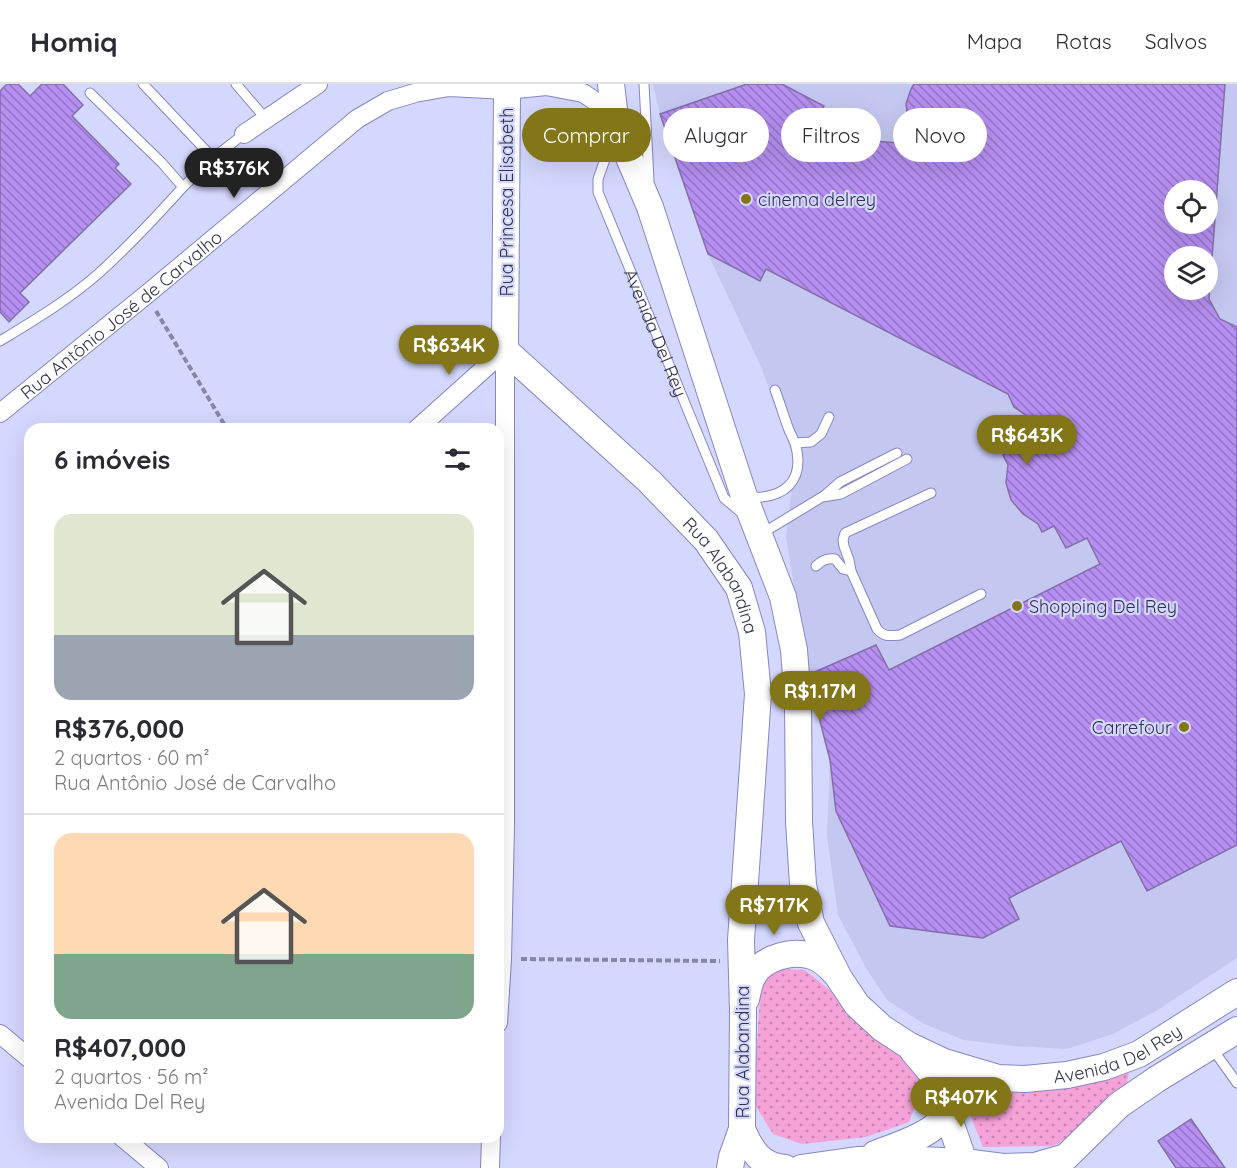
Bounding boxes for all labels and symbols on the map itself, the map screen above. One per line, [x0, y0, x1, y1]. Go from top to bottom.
street label: Rua Princesa Elisabeth [495, 108, 518, 296]
pin: R$376K [185, 148, 283, 199]
place label: cinema delrey [758, 188, 876, 211]
marker: cinema delrey [739, 192, 753, 206]
street label: Rua Antônio José de Carvalho [15, 225, 227, 404]
street label: Avenida Del Rey [619, 265, 693, 400]
pin: R$634K [400, 325, 498, 376]
pin: R$643K [978, 415, 1076, 466]
street label: Rua Alabandina [678, 512, 763, 636]
place label: Shopping Del Rey [1029, 595, 1177, 618]
marker: Shopping Del Rey [1010, 599, 1024, 613]
pin: R$1.17M [765, 671, 875, 722]
place label: Carrefour [1092, 716, 1172, 739]
marker: Carrefour [1177, 720, 1191, 734]
pin: R$717K [725, 885, 823, 936]
street label: Rua Alabandina [731, 986, 754, 1118]
street label: Avenida Del Rey [1053, 1019, 1186, 1088]
pin: R$407K [912, 1077, 1010, 1128]

